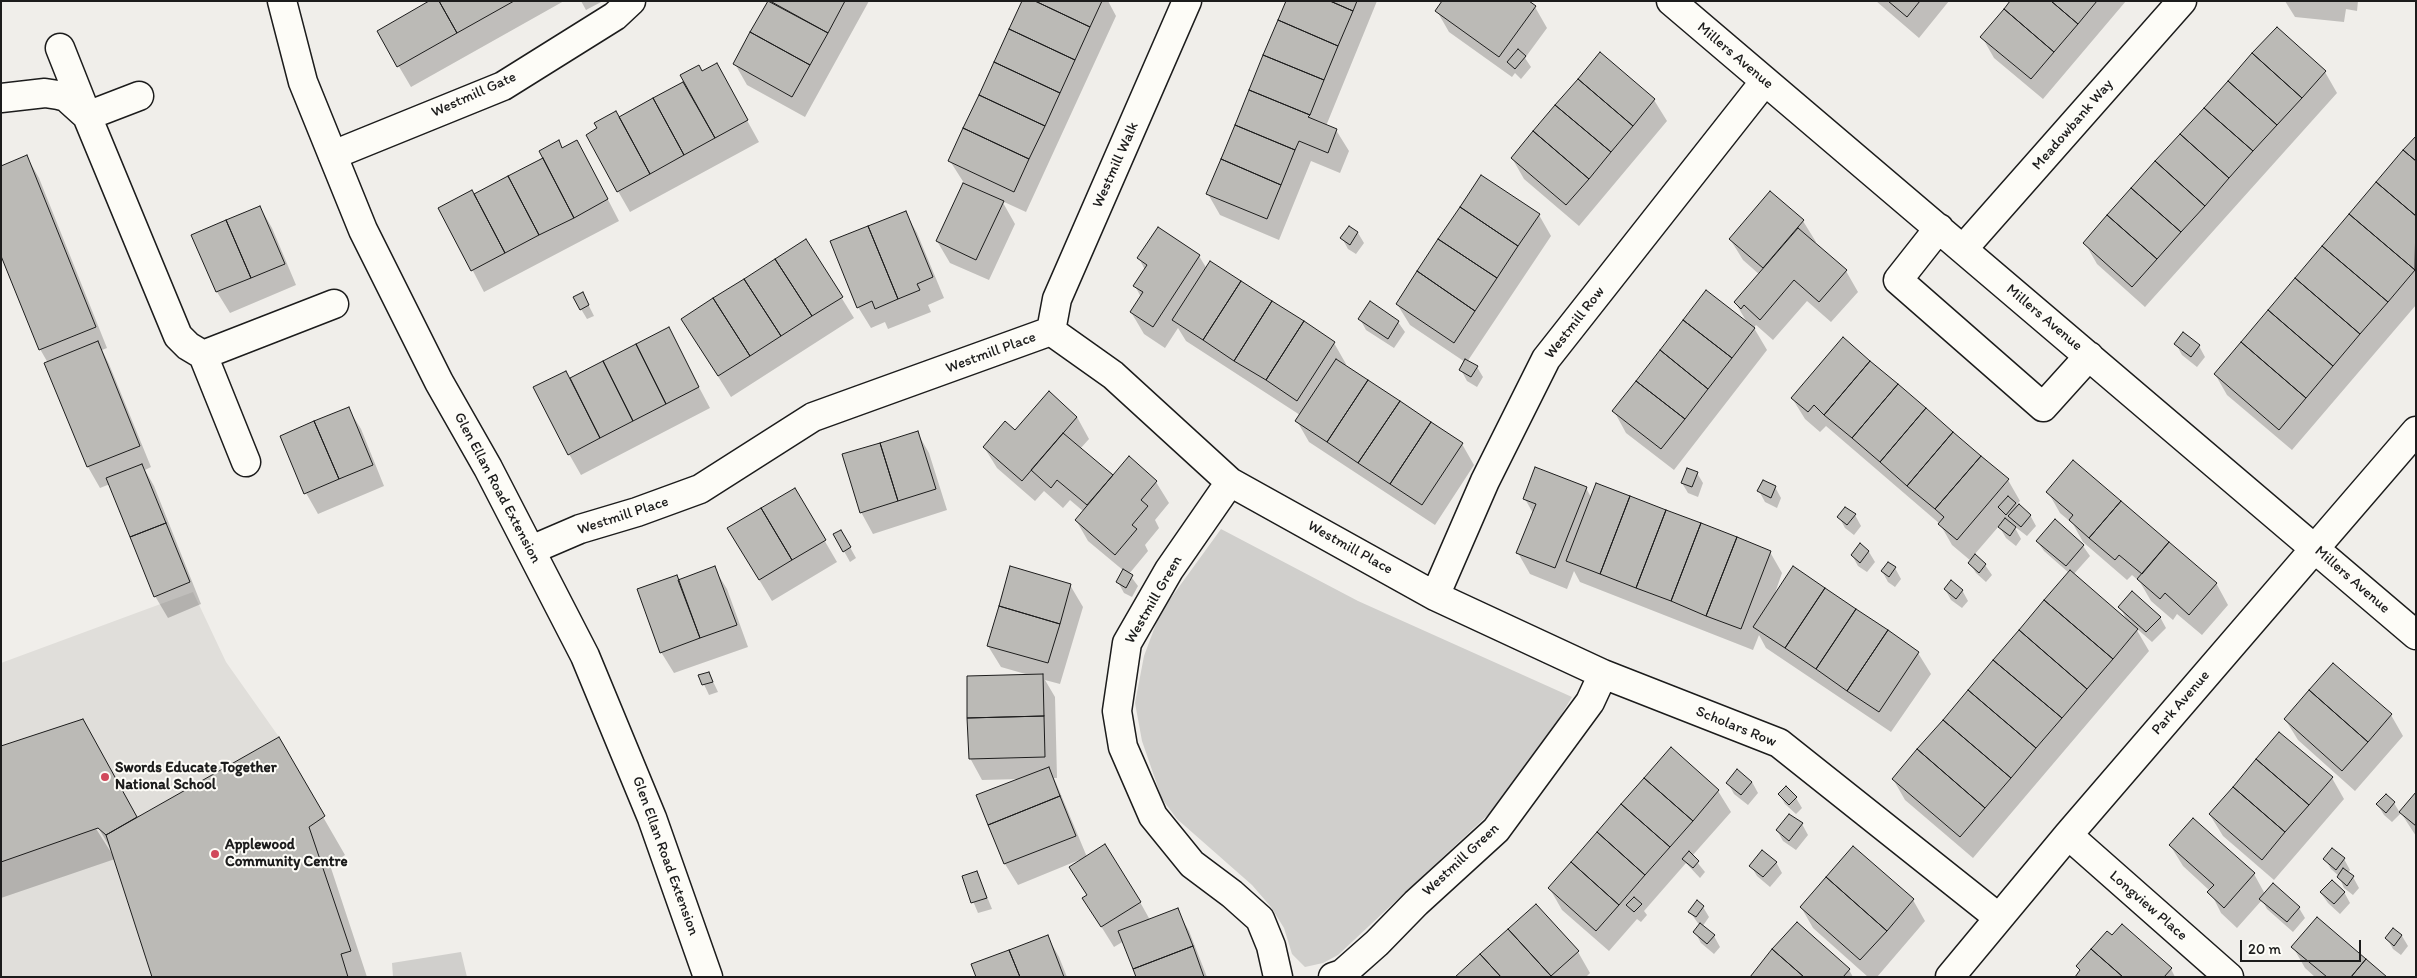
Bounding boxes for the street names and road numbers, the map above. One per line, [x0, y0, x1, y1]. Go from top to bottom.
street label: Millers Avenue [1693, 19, 1777, 93]
street label: Westmill Gate [429, 68, 519, 122]
street label: Meadowbank Way [2029, 76, 2117, 174]
street label: Westmill Walk [1089, 119, 1143, 211]
street label: Millers Avenue [2002, 281, 2086, 355]
street label: Westmill Row [1541, 283, 1609, 363]
street label: Westmill Place [943, 328, 1039, 378]
street label: Glen Ellan Road Extension [450, 410, 544, 566]
street label: Westmill Place [575, 493, 671, 539]
street label: Westmill Place [1304, 517, 1396, 579]
street label: Millers Avenue [2311, 542, 2393, 618]
street label: Westmill Green [1122, 553, 1186, 647]
street label: Park Avenue [2148, 667, 2214, 739]
street label: Scholars Row [1693, 703, 1779, 751]
street label: Glen Ellan Road Extension [628, 774, 702, 938]
street label: Westmill Green [1419, 820, 1503, 900]
street label: Longview Place [2105, 867, 2191, 945]

